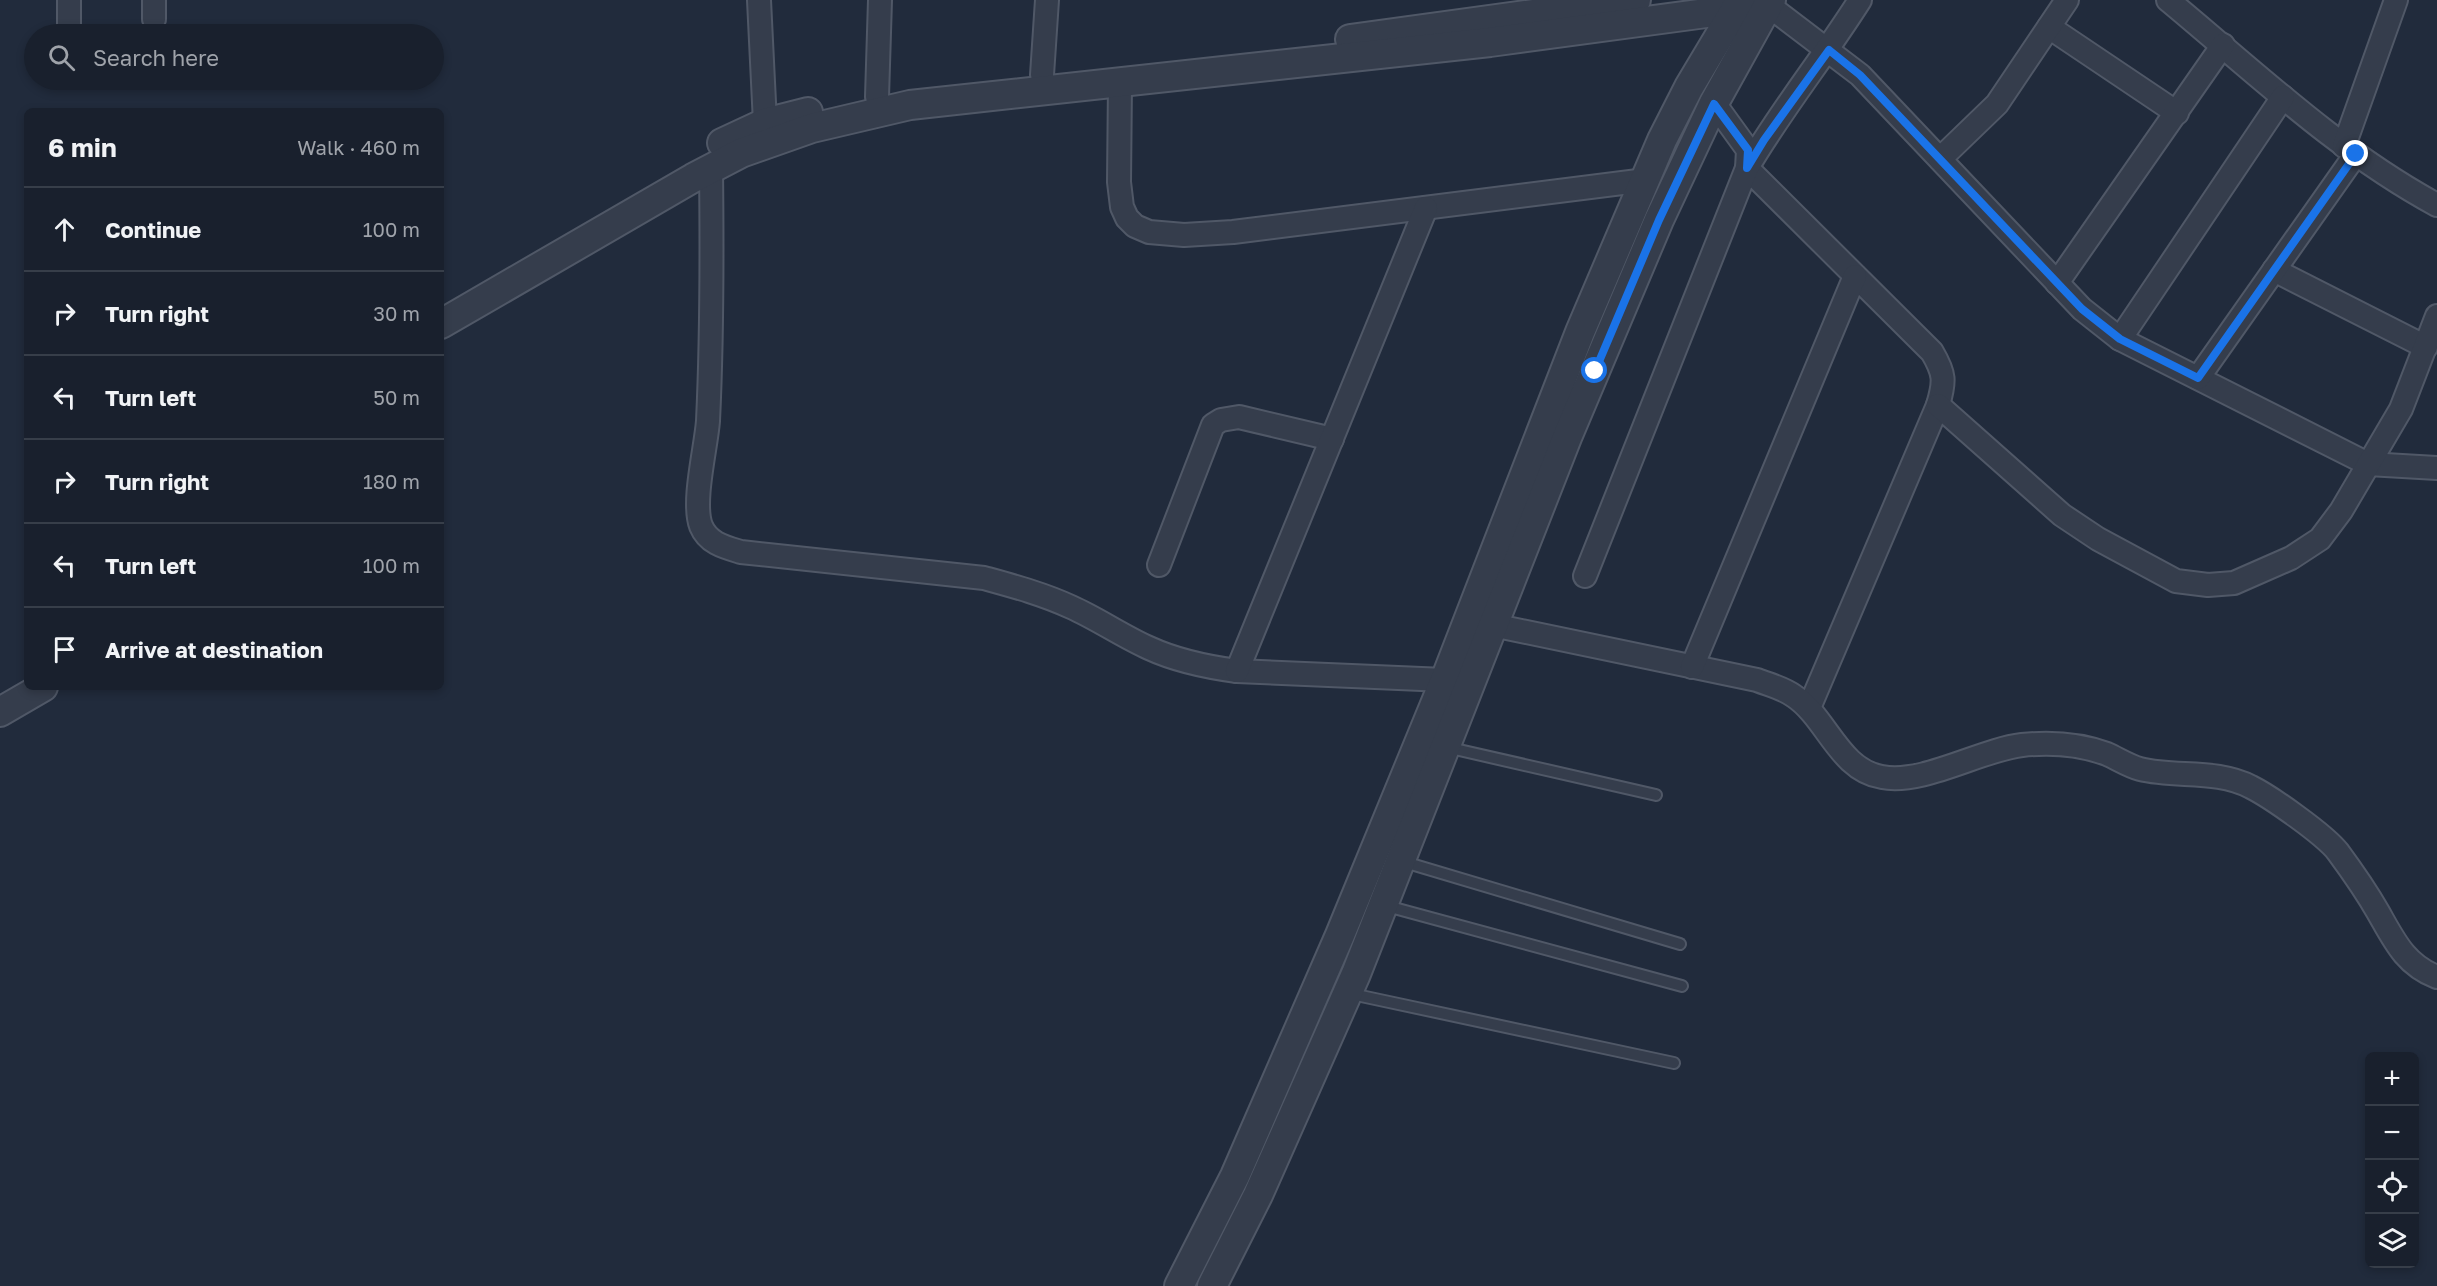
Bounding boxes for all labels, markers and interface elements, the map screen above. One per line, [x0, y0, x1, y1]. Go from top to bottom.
search box [24, 24, 444, 90]
icon: search [45, 41, 78, 74]
text: Search here [93, 44, 219, 71]
text: 6 min [48, 132, 117, 163]
text: Walk · 460 m [297, 135, 420, 159]
route end [2342, 140, 2368, 166]
icon: ahead [48, 213, 81, 246]
text: Continue [105, 216, 201, 243]
text: 100 m [363, 217, 420, 241]
icon: right [48, 297, 81, 330]
text: Turn right [105, 300, 209, 327]
text: 30 m [373, 301, 420, 325]
route start [1581, 357, 1607, 383]
icon: left [48, 381, 81, 414]
text: Turn left [105, 384, 196, 411]
text: 50 m [373, 385, 420, 409]
icon: right [48, 465, 81, 498]
text: Turn right [105, 468, 209, 495]
text: 180 m [363, 469, 420, 493]
icon: left [48, 549, 81, 582]
text: Turn left [105, 552, 196, 579]
text: 100 m [363, 553, 420, 577]
icon: arrive [48, 633, 81, 666]
text: Arrive at destination [105, 636, 323, 663]
map controls [2365, 1052, 2419, 1268]
button: + [2365, 1052, 2419, 1106]
button: − [2365, 1106, 2419, 1160]
button: locate [2365, 1160, 2419, 1214]
button: layers [2365, 1214, 2419, 1268]

